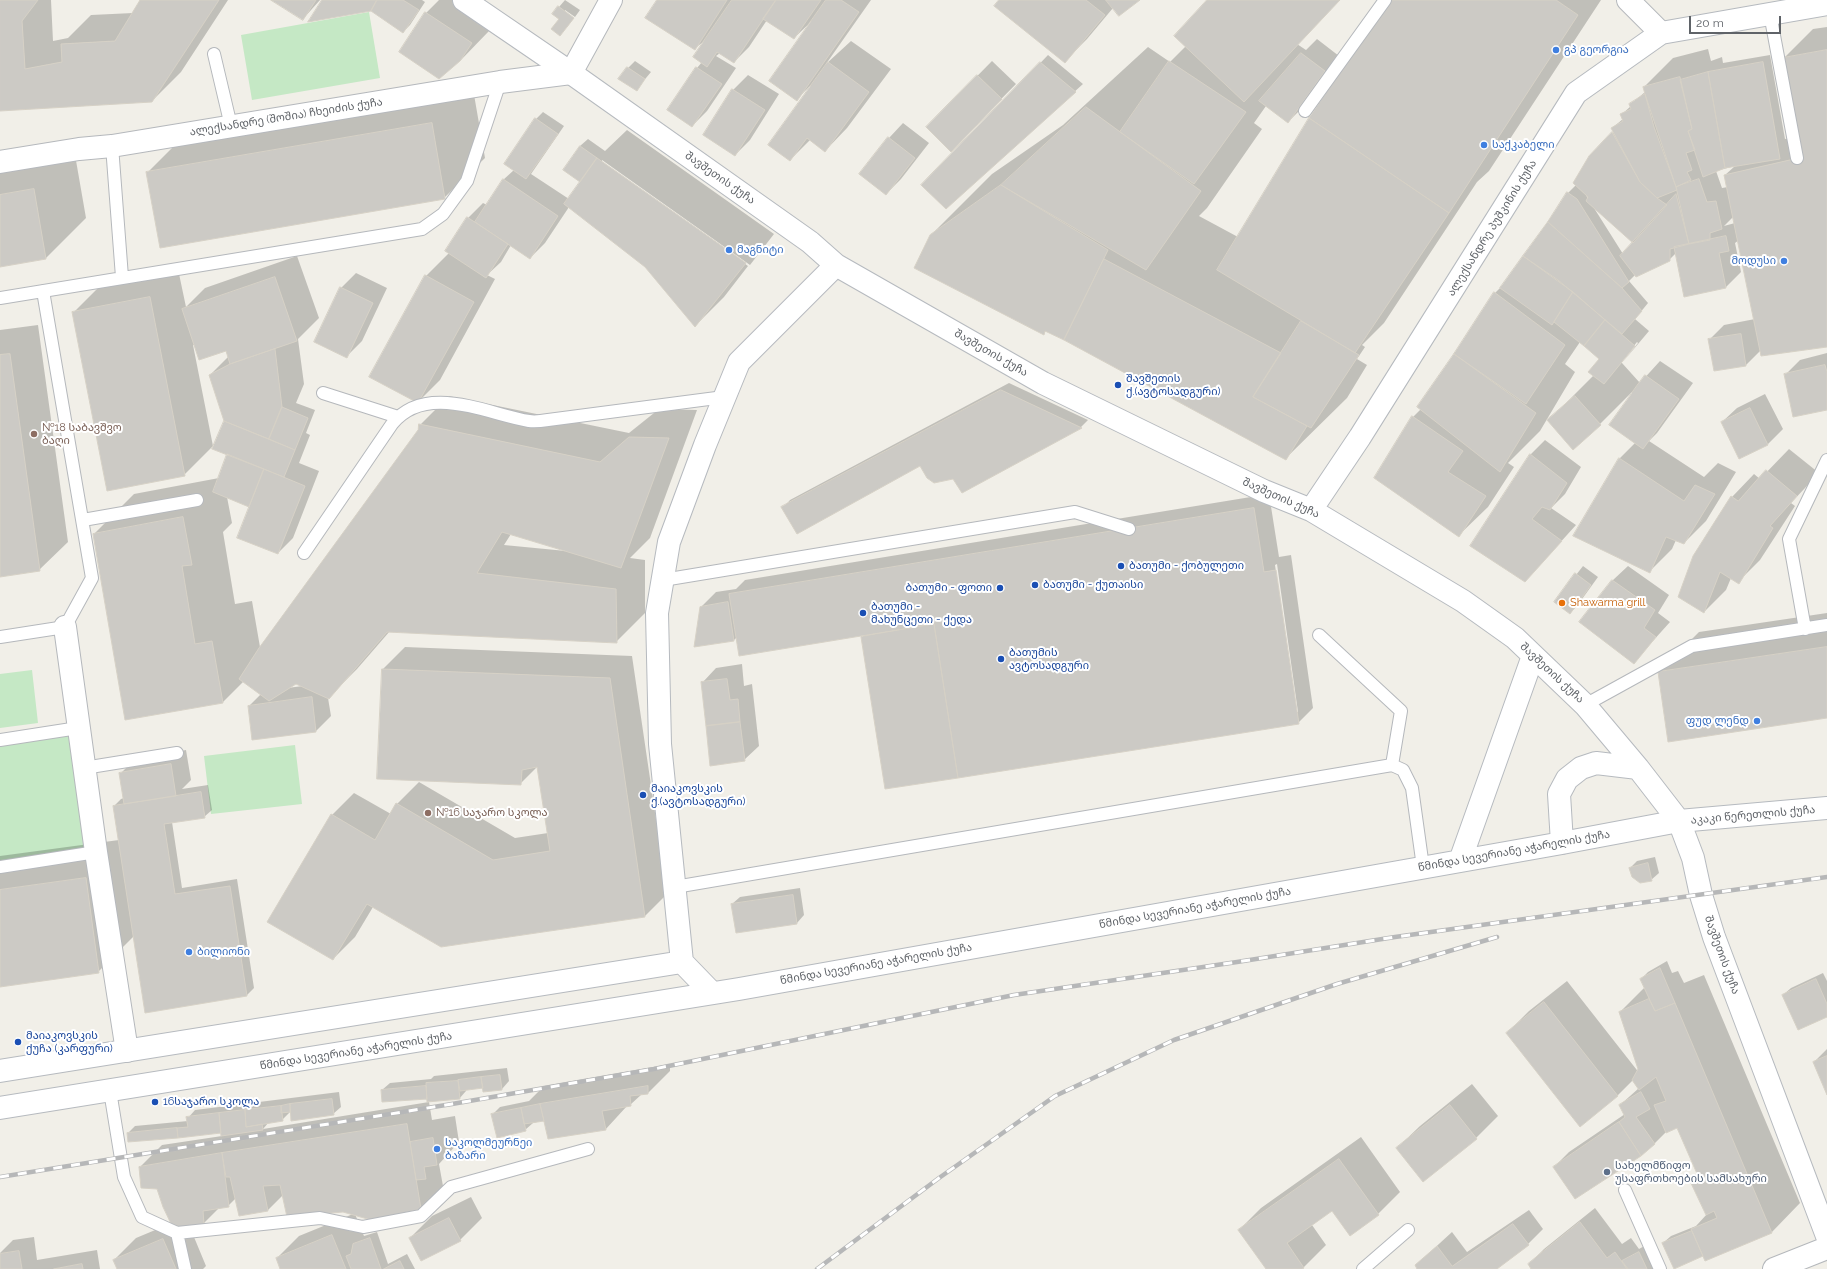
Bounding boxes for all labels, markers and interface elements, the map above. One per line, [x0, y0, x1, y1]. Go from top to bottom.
scale bar [1691, 8, 1783, 34]
text: 20 m [1696, 16, 1724, 30]
place label: გპ გეორგია [1564, 43, 1629, 57]
marker: გპ გეორგია [1551, 45, 1561, 55]
street label: ალექსანდრე (შოშია) ჩხეიძის ქუჩა [189, 95, 383, 139]
place label: საქკაბელი [1492, 138, 1555, 152]
marker: საქკაბელი [1479, 140, 1489, 150]
street label: შავშეთის ქუჩა [682, 149, 758, 207]
street label: ალექსანდრე პუშკინის ქუჩა [1444, 157, 1540, 299]
place label: მაგნიტი [737, 243, 784, 257]
marker: მაგნიტი [724, 245, 734, 255]
place label: მოდუსი [1731, 254, 1776, 268]
marker: მოდუსი [1779, 256, 1789, 266]
street label: შავშეთის ქუჩა [952, 327, 1030, 379]
place label: შავშეთის ქ.(ავტოსადგური) [1126, 372, 1220, 398]
marker: შავშეთის ქ.(ავტოსადგური) [1113, 380, 1123, 390]
place label: №18 საბავშვო ბაღი [42, 421, 122, 447]
marker: №18 საბავშვო ბაღი [29, 429, 39, 439]
street label: შავშეთის ქუჩა [1240, 475, 1322, 521]
place label: ბათუმი - ქობულეთი [1129, 559, 1244, 573]
marker: ბათუმი - ქობულეთი [1116, 561, 1126, 571]
place label: ბათუმი - ქუთაისი [1043, 578, 1143, 592]
marker: ბათუმი - ქუთაისი [1030, 580, 1040, 590]
place label: ბათუმი - ფოთი [906, 581, 992, 595]
marker: ბათუმი - ფოთი [995, 583, 1005, 593]
place label: Shawarma grill [1570, 596, 1646, 610]
marker: Shawarma grill [1557, 598, 1567, 608]
place label: ბათუმი - მახუნცეთი - ქედა [871, 600, 972, 626]
marker: ბათუმი - მახუნცეთი - ქედა [858, 608, 868, 618]
street label: შავშეთის ქუჩა [1517, 640, 1587, 706]
place label: ბათუმის ავტოსადგური [1009, 646, 1089, 672]
marker: ბათუმის ავტოსადგური [996, 654, 1006, 664]
place label: ფუდ ლენდ [1686, 714, 1749, 728]
marker: ფუდ ლენდ [1752, 716, 1762, 726]
place label: მაიაკოვსკის ქ.(ავტოსადგური) [651, 782, 745, 808]
marker: მაიაკოვსკის ქ.(ავტოსადგური) [638, 790, 648, 800]
street label: აკაკი წერეთლის ქუჩა [1690, 803, 1816, 827]
place label: №16 საჯარო სკოლა [436, 806, 548, 820]
marker: №16 საჯარო სკოლა [423, 808, 433, 818]
street label: წმინდა სევერიანე აჭარელის ქუჩა [1417, 828, 1611, 874]
street label: წმინდა სევერიანე აჭარელის ქუჩა [1098, 885, 1292, 931]
street label: შავშეთის ქუჩა [1702, 914, 1742, 996]
street label: წმინდა სევერიანე აჭარელის ქუჩა [779, 941, 973, 987]
place label: ბილიონი [197, 945, 250, 959]
marker: ბილიონი [184, 947, 194, 957]
place label: მაიაკოვსკის ქუჩა (კარფური) [26, 1029, 113, 1055]
street label: წმინდა სევერიანე აჭარელის ქუჩა [259, 1029, 453, 1073]
marker: მაიაკოვსკის ქუჩა (კარფური) [13, 1037, 23, 1047]
place label: 16საჯარო სკოლა [163, 1095, 259, 1109]
marker: 16საჯარო სკოლა [150, 1097, 160, 1107]
place label: საკოლმეურნეი ბაზარი [445, 1136, 532, 1162]
marker: საკოლმეურნეი ბაზარი [432, 1144, 442, 1154]
place label: სახელმწიფო უსაფრთხოების სამსახური [1615, 1159, 1767, 1185]
marker: სახელმწიფო უსაფრთხოების სამსახური [1602, 1167, 1612, 1177]

